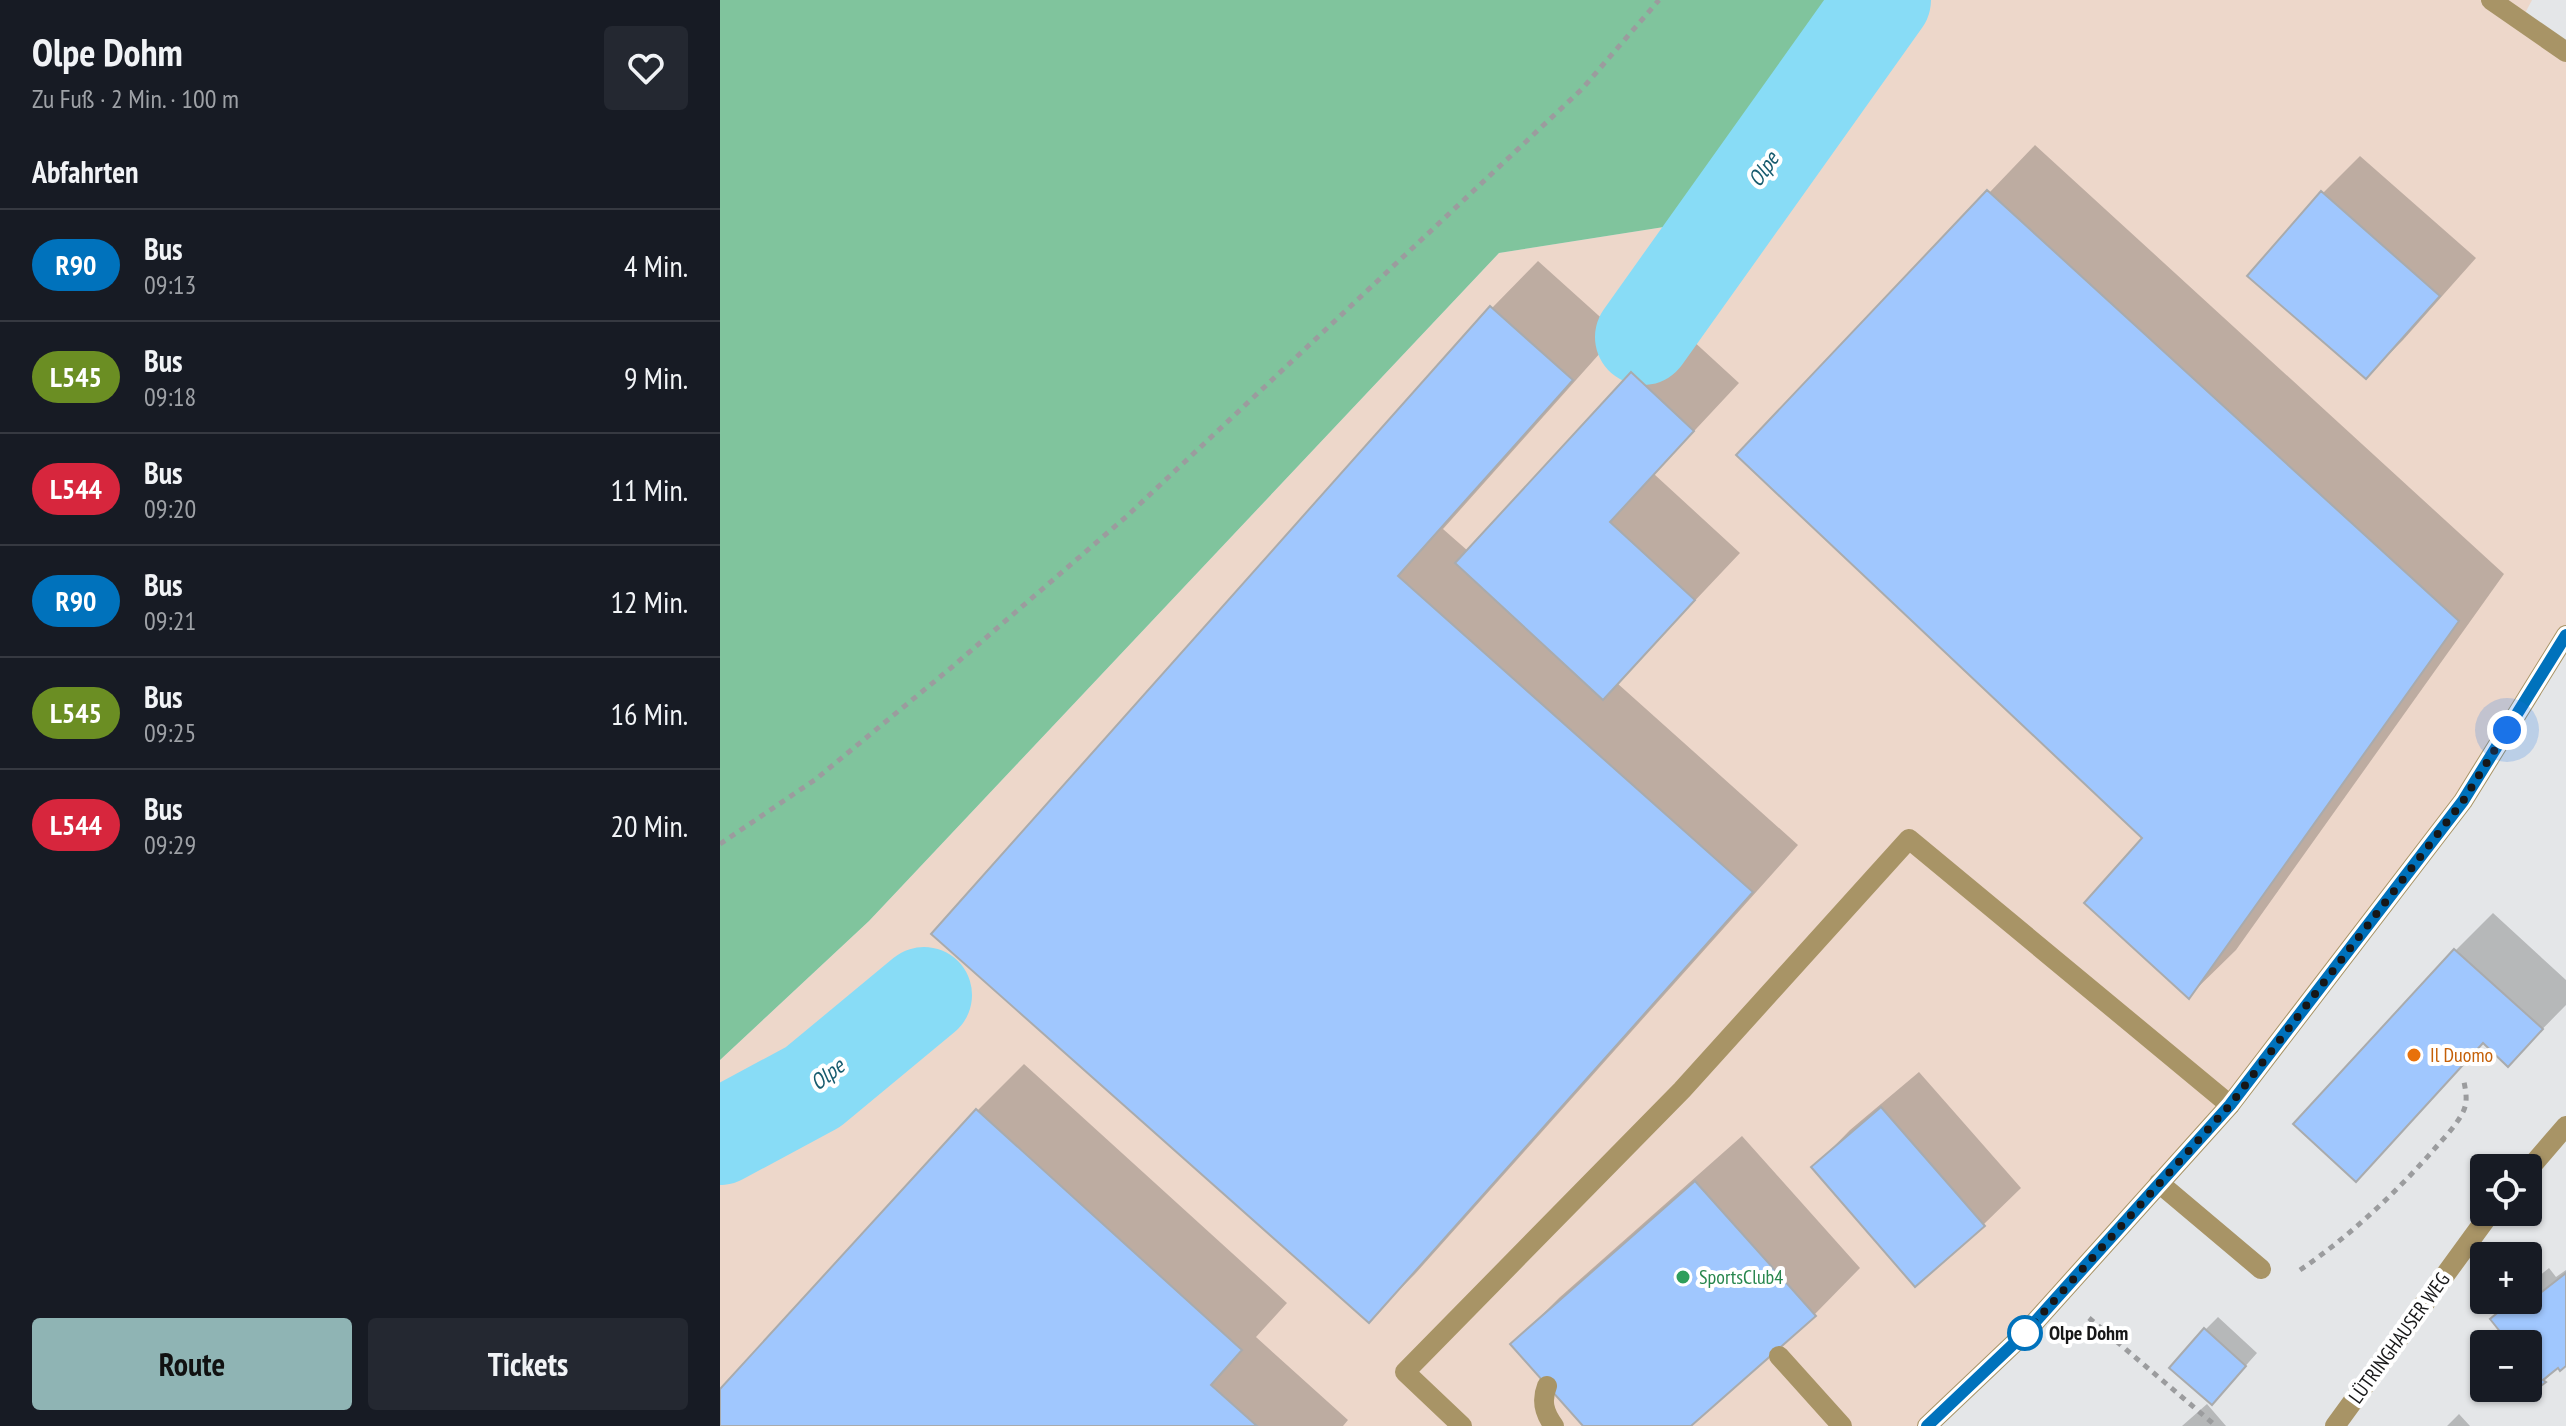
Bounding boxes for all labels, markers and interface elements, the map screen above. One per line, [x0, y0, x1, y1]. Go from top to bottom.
button: heart [604, 26, 688, 110]
text: Olpe Dohm [32, 27, 183, 76]
text: Zu Fuß · 2 Min. · 100 m [32, 82, 239, 115]
water label: Olpe [1741, 145, 1786, 192]
text: Abfahrten [32, 152, 138, 191]
text: Bus [144, 229, 183, 268]
text: R90 [56, 246, 96, 283]
text: 4 Min. [624, 246, 688, 285]
text: 09:13 [144, 268, 196, 301]
text: Bus [144, 341, 183, 380]
text: L545 [50, 358, 102, 395]
text: 9 Min. [624, 358, 688, 397]
text: 09:18 [144, 380, 196, 413]
text: Bus [144, 453, 183, 492]
text: L544 [50, 470, 102, 507]
text: 11 Min. [611, 470, 688, 509]
text: 09:20 [144, 492, 196, 525]
text: Bus [144, 565, 183, 604]
text: R90 [56, 582, 96, 619]
text: 12 Min. [611, 582, 688, 621]
text: 09:21 [144, 604, 196, 637]
text: Bus [144, 677, 183, 716]
text: L545 [50, 694, 102, 731]
text: 16 Min. [611, 694, 688, 733]
your location [2487, 710, 2527, 750]
text: 09:25 [144, 716, 196, 749]
text: Bus [144, 789, 183, 828]
text: L544 [50, 806, 102, 843]
text: 20 Min. [611, 806, 688, 845]
text: 09:29 [144, 828, 196, 861]
place label: Il Duomo [2430, 1042, 2493, 1068]
marker: Il Duomo [2405, 1046, 2423, 1064]
water label: Olpe [804, 1051, 851, 1096]
map controls [2470, 1154, 2542, 1402]
button: locate [2470, 1154, 2542, 1226]
button: + [2470, 1242, 2542, 1314]
place label: SportsClub4 [1699, 1264, 1783, 1290]
street label: LÜTRINGHAUSER WEG [2343, 1267, 2455, 1409]
marker: SportsClub4 [1674, 1268, 1692, 1286]
marker: Olpe Dohm [2008, 1316, 2042, 1350]
button: Route [32, 1318, 352, 1410]
button: Tickets [368, 1318, 688, 1410]
place label: Olpe Dohm [2049, 1320, 2128, 1346]
button: − [2470, 1330, 2542, 1402]

